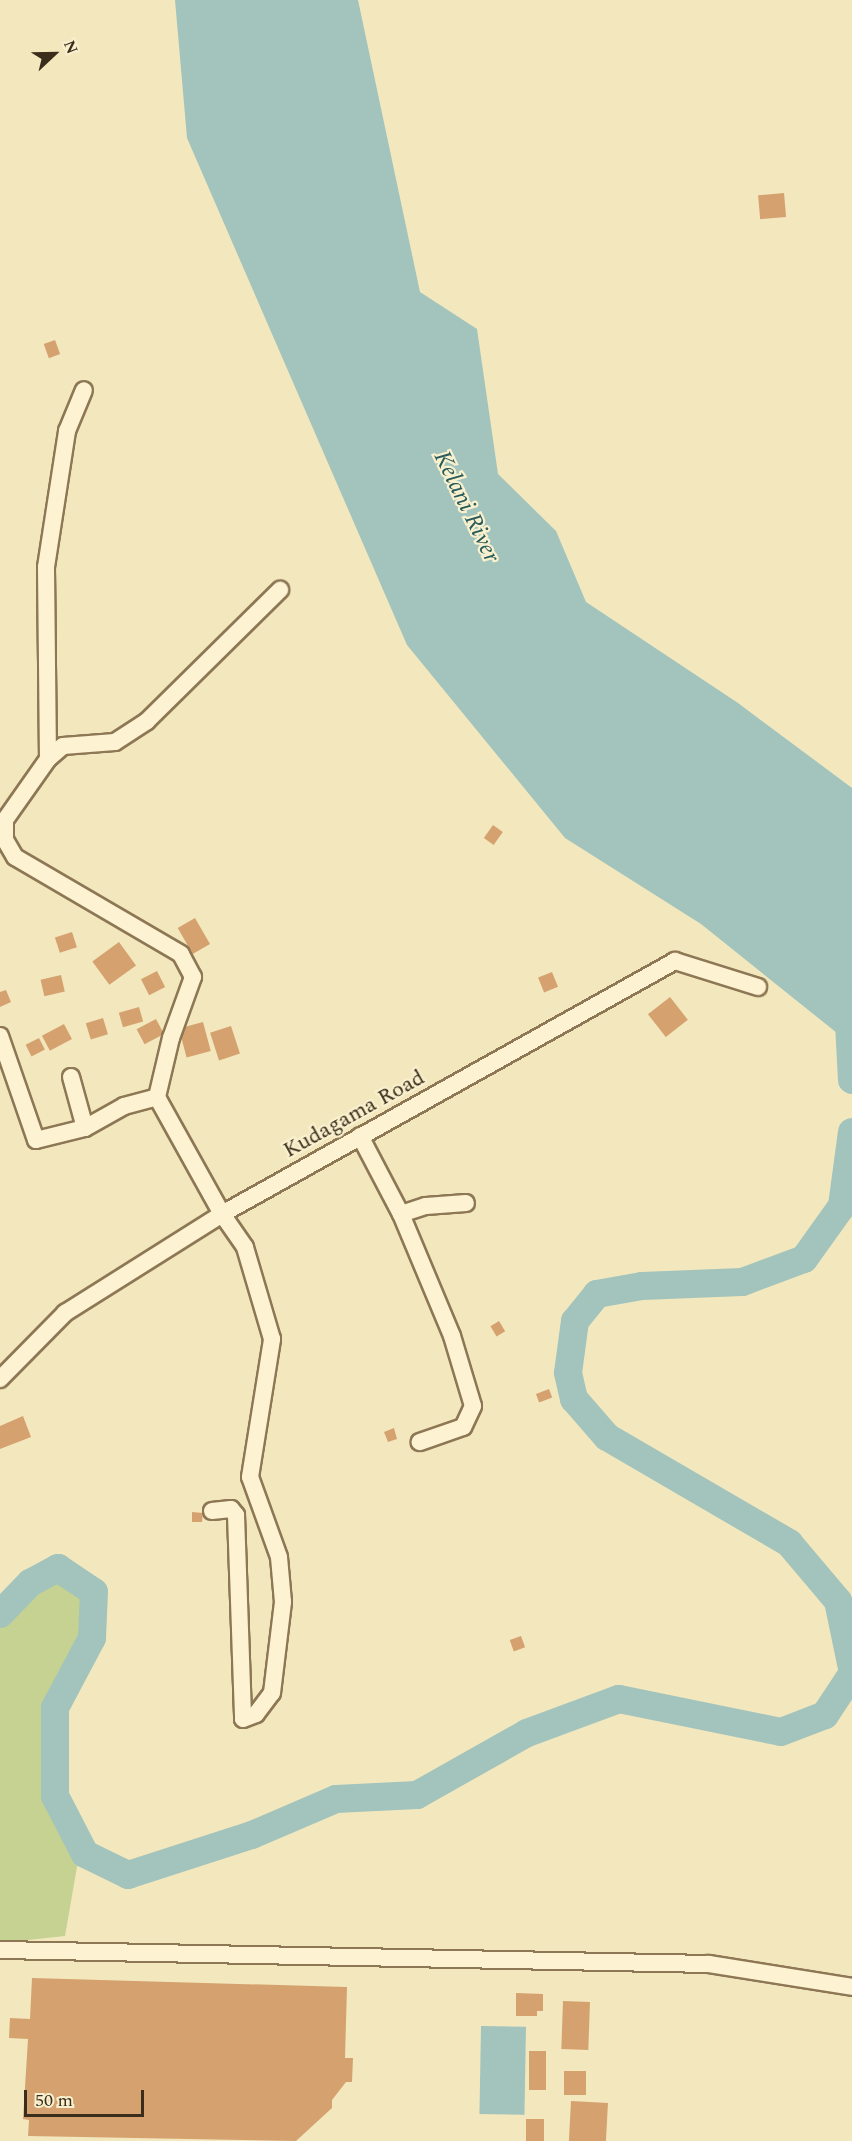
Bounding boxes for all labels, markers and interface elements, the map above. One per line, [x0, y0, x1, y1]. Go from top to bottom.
north arrow [24, 24, 84, 84]
text: N [57, 37, 84, 58]
water label: Kelani River [427, 447, 505, 567]
street label: Kudagama Road [279, 1064, 429, 1164]
scale bar [27, 2078, 147, 2116]
text: 50 m [35, 2087, 73, 2114]

